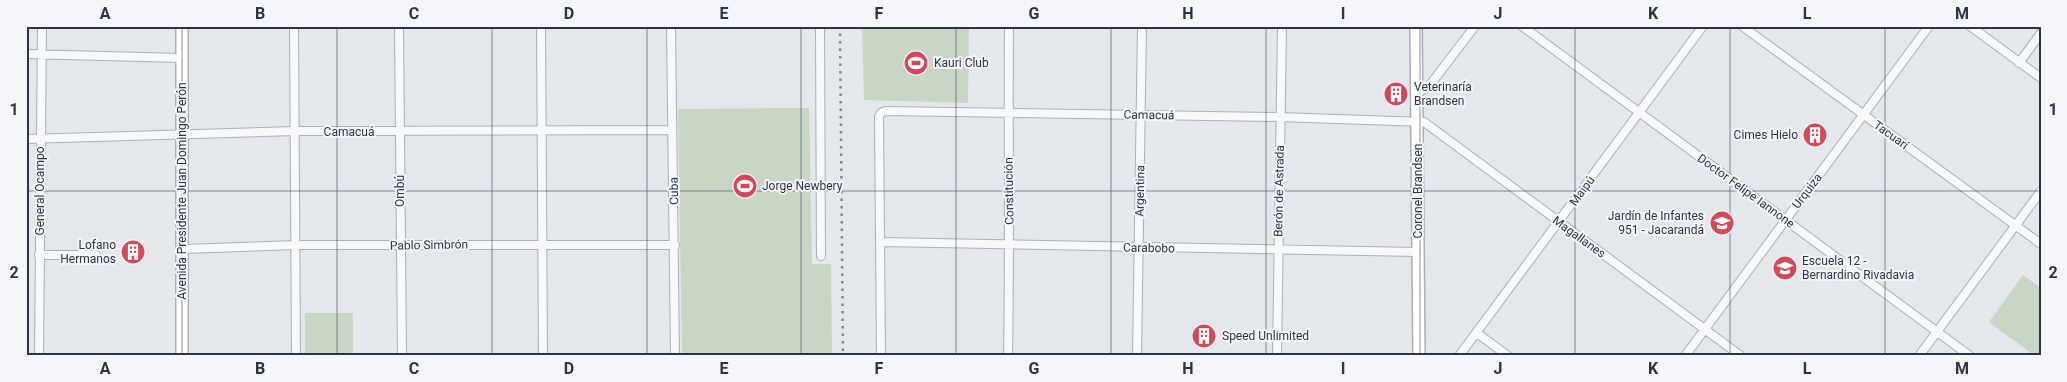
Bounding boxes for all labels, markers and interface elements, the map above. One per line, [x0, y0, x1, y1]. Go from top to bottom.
text: A [100, 4, 111, 23]
text: B [255, 4, 265, 23]
text: C [409, 4, 419, 23]
text: D [564, 4, 574, 23]
text: E [720, 4, 729, 23]
text: F [875, 4, 884, 23]
text: G [1029, 4, 1040, 23]
text: H [1182, 4, 1194, 23]
text: I [1341, 4, 1345, 23]
text: J [1494, 4, 1502, 23]
text: K [1648, 4, 1659, 23]
text: L [1803, 4, 1812, 23]
text: M [1955, 4, 1969, 23]
sports icon: Kauri Club [903, 50, 929, 76]
place label: Kauri Club [934, 56, 989, 70]
place label: Veterinaría Brandsen [1414, 80, 1472, 108]
building icon: Veterinaría Brandsen [1383, 81, 1409, 107]
street label: Avenida Presidente Juan Domingo Perón [175, 82, 189, 300]
text: 1 [9, 100, 19, 119]
text: 1 [2048, 100, 2058, 119]
street label: Camacuá [1123, 108, 1175, 122]
street label: Tacuarí [1871, 118, 1912, 153]
building icon: Cimes Hielo [1802, 122, 1828, 148]
street label: Camacuá [324, 125, 374, 139]
place label: Cimes Hielo [1734, 128, 1798, 142]
street label: Coronel Brandsen [1411, 144, 1425, 238]
street label: Berón de Astrada [1271, 145, 1287, 237]
street label: General Ocampo [33, 146, 47, 235]
street label: Doctor Felipe Iannone [1695, 151, 1797, 231]
street label: Constitución [1001, 157, 1017, 225]
street label: Argentina [1133, 165, 1147, 217]
street label: Urquiza [1789, 171, 1825, 211]
sports icon: Jorge Newbery [732, 173, 758, 199]
street label: Maipú [1567, 173, 1597, 209]
street label: Ombú [393, 175, 407, 207]
street label: Cuba [667, 177, 681, 205]
place label: Jorge Newbery [762, 179, 843, 193]
place label: Jardín de Infantes 951 - Jacarandá [1608, 209, 1704, 237]
school or university icon: Jardín de Infantes 951 - Jacarandá [1709, 210, 1735, 236]
street label: Magallanes [1550, 213, 1608, 261]
street label: Pablo Simbrón [390, 237, 468, 253]
place label: Lofano Hermanos [60, 238, 116, 266]
building icon: Lofano Hermanos [120, 239, 146, 265]
street label: Carabobo [1123, 241, 1175, 255]
place label: Escuela 12 - Bernardino Rivadavia [1802, 254, 1914, 282]
school or university icon: Escuela 12 - Bernardino Rivadavia [1772, 255, 1798, 281]
text: 2 [9, 263, 19, 282]
text: 2 [2048, 263, 2058, 282]
building icon: Speed Unlimited [1191, 323, 1217, 349]
place label: Speed Unlimited [1222, 329, 1309, 343]
text: A [100, 359, 111, 378]
text: B [255, 359, 265, 378]
text: C [409, 359, 419, 378]
text: D [564, 359, 574, 378]
text: E [720, 359, 729, 378]
text: F [875, 359, 884, 378]
text: G [1029, 359, 1040, 378]
text: H [1182, 359, 1194, 378]
text: I [1341, 359, 1345, 378]
text: J [1494, 359, 1502, 378]
text: K [1648, 359, 1659, 378]
text: L [1803, 359, 1812, 378]
text: M [1955, 359, 1969, 378]

